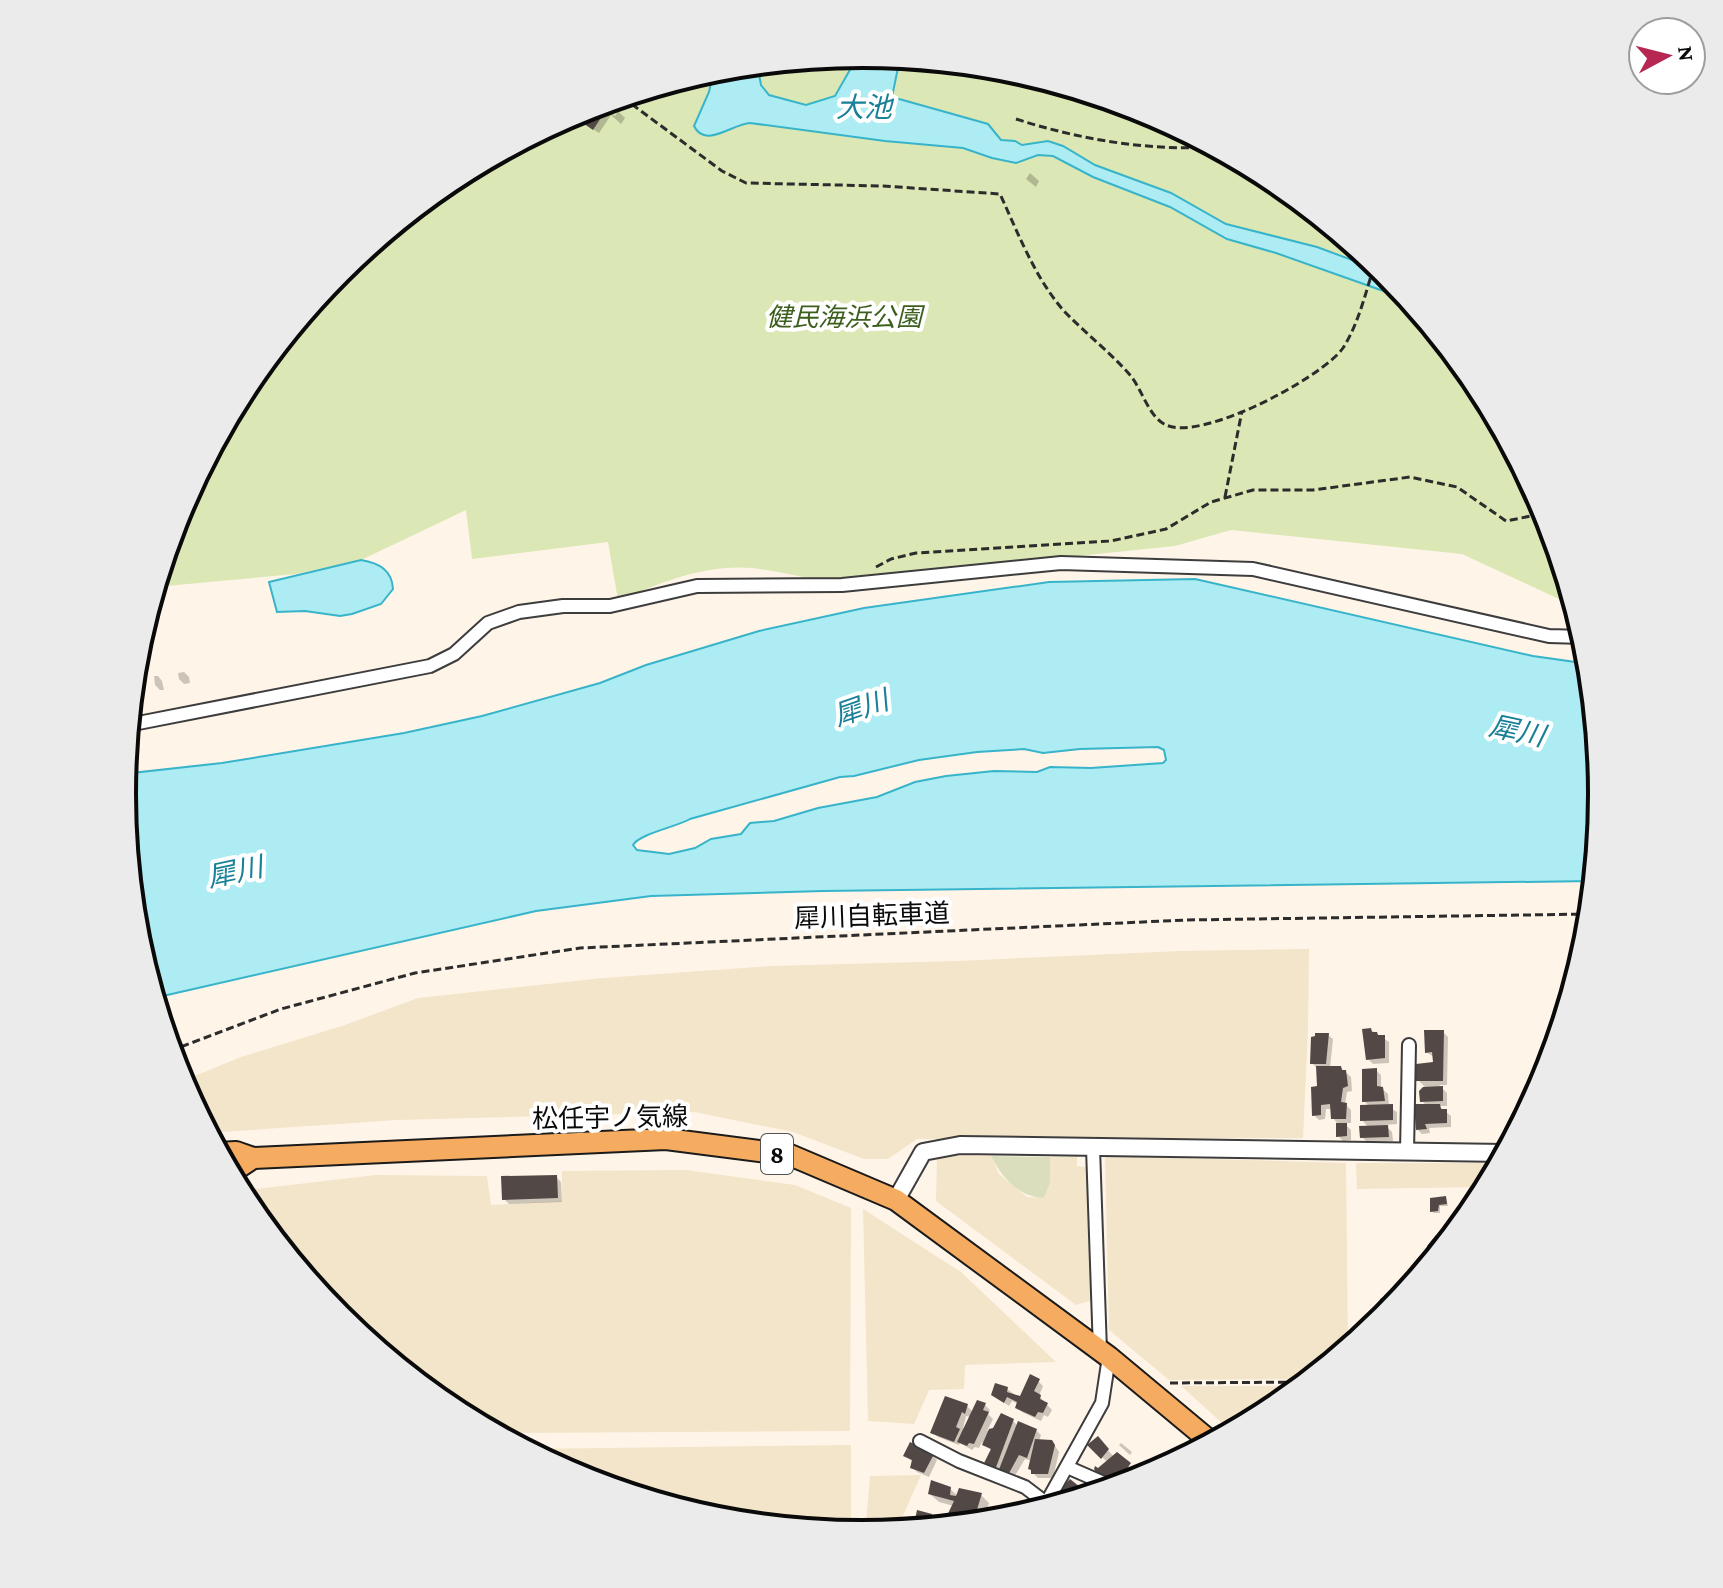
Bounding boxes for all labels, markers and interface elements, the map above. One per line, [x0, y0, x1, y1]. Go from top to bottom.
north arrow [1627, 16, 1707, 96]
text: N [1673, 45, 1700, 63]
water label: 大池 [836, 92, 895, 123]
park label: 健民海浜公園 [766, 303, 926, 332]
water label: 犀川 [829, 683, 895, 732]
water label: 犀川 [1486, 710, 1551, 753]
water label: 犀川 [204, 850, 269, 893]
street label: 犀川自転車道 [794, 899, 950, 933]
street label: 松任宇ノ気線 [532, 1102, 688, 1134]
road number: 8 [761, 1134, 793, 1174]

